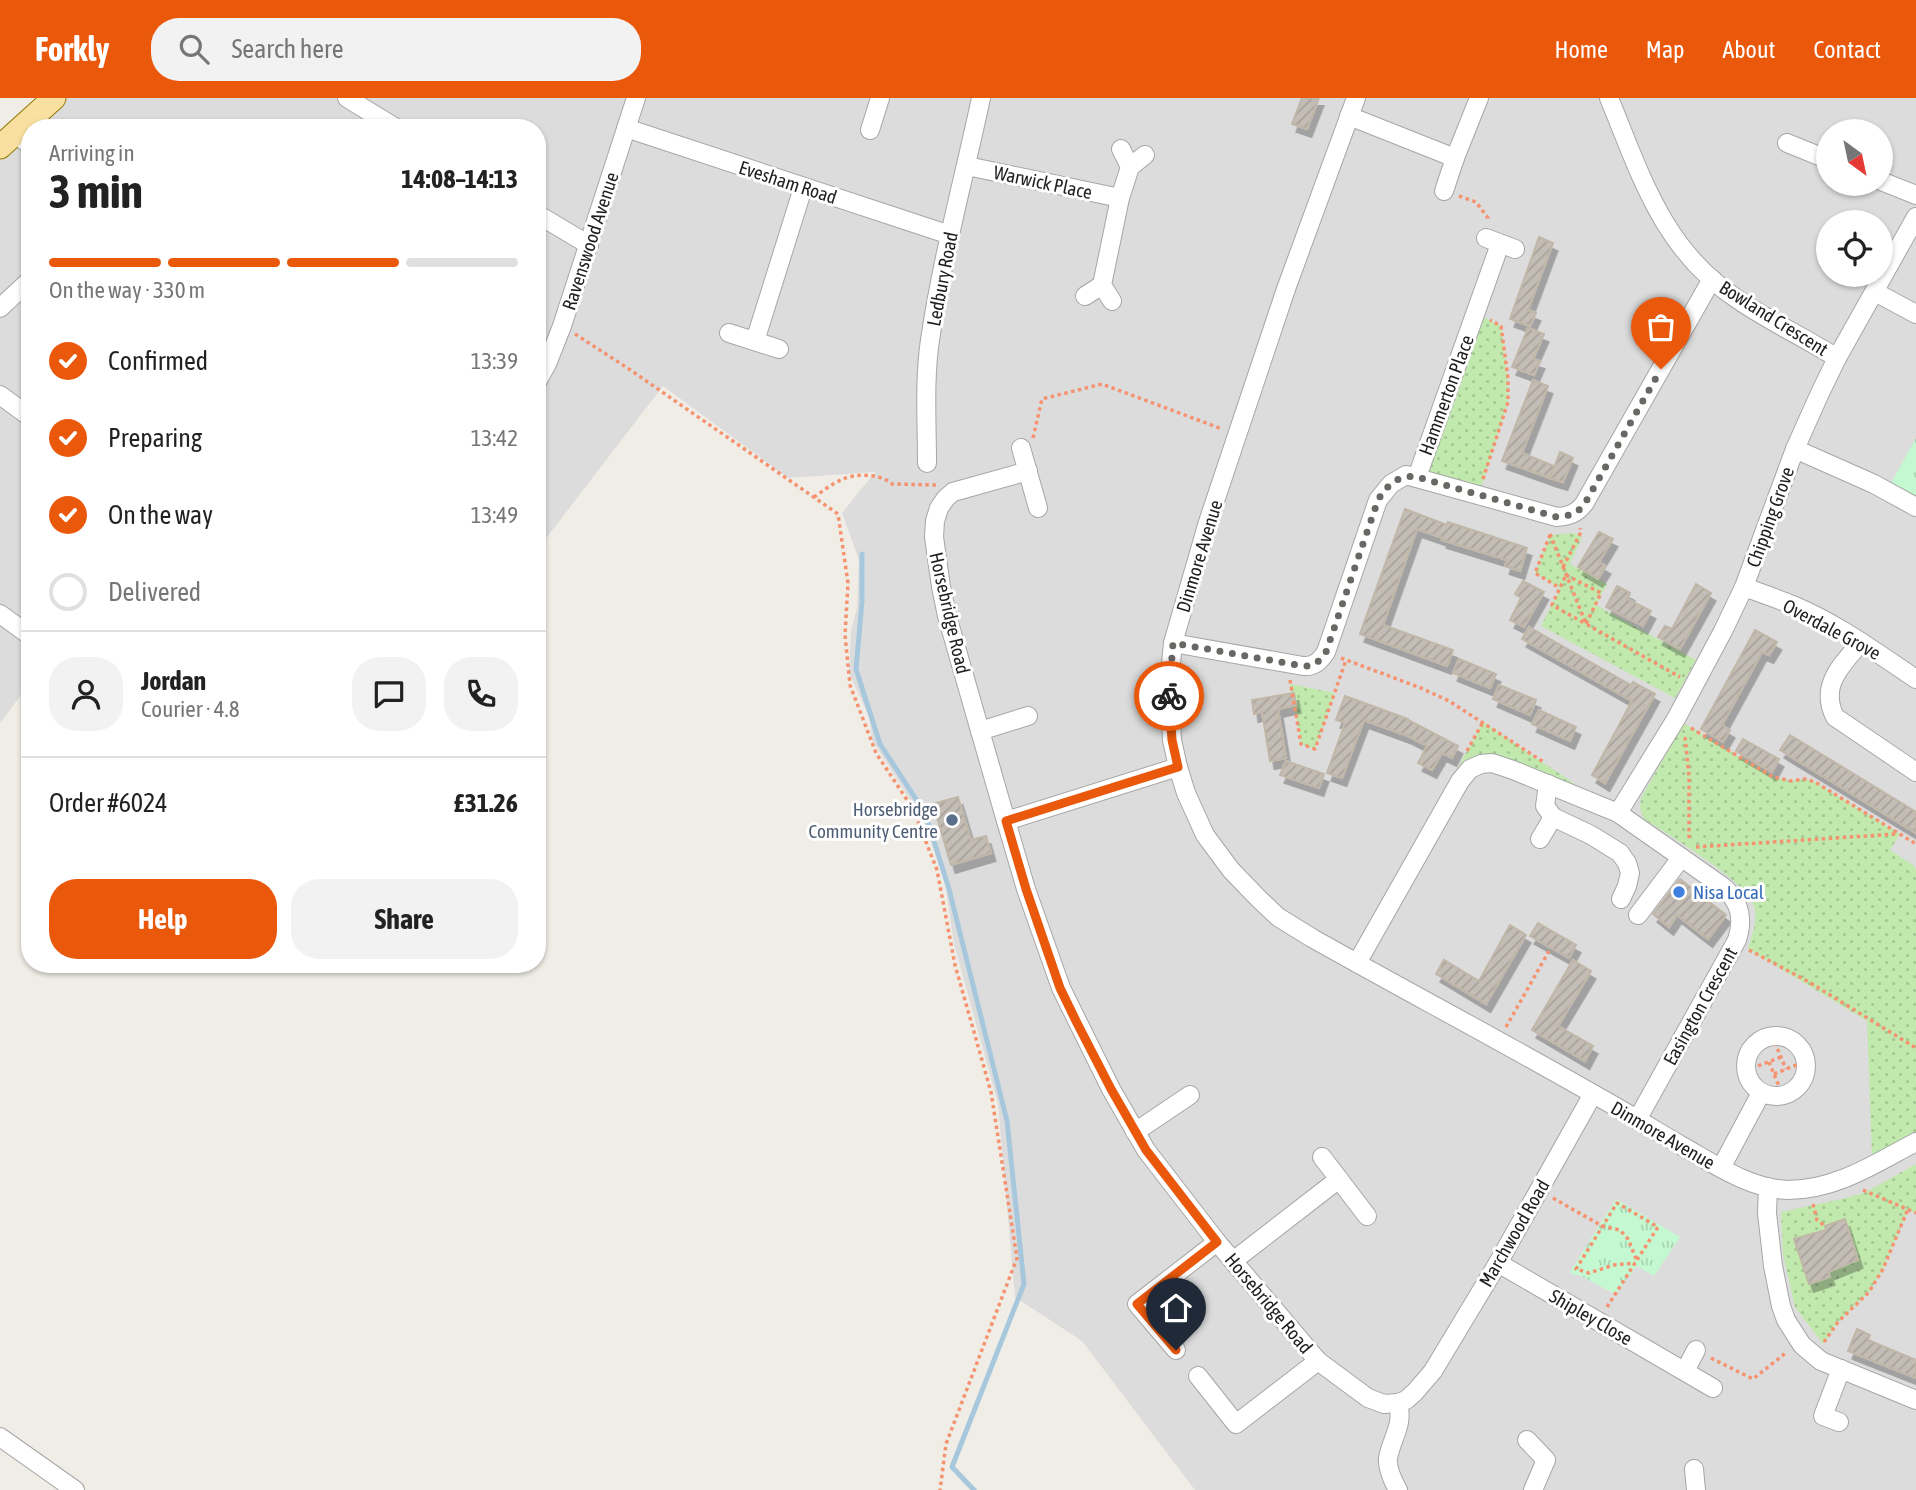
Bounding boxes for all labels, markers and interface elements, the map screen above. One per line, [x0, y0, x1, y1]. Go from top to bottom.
search box [151, 18, 641, 81]
text: Forkly [35, 30, 109, 68]
icon: search [175, 30, 213, 68]
text: Search here [231, 34, 344, 64]
text: Home [1554, 36, 1608, 63]
text: Map [1646, 36, 1684, 63]
text: About [1722, 36, 1775, 63]
text: Contact [1813, 36, 1881, 63]
north arrow [1816, 119, 1894, 196]
map controls [1816, 119, 1893, 287]
text: Arriving in [49, 140, 135, 166]
street label: Evesham Road [736, 156, 840, 208]
street label: Warwick Place [992, 161, 1094, 203]
text: 14:08–14:13 [401, 164, 518, 194]
text: 3 min [49, 165, 143, 218]
street label: Ravenswood Avenue [557, 169, 623, 313]
button: locate [1816, 210, 1893, 287]
street label: Ledbury Road [922, 230, 962, 328]
street label: Bowland Crescent [1716, 276, 1832, 360]
text: On the way · 330 m [49, 277, 205, 303]
pin [1631, 297, 1691, 369]
icon: bag [1642, 308, 1680, 346]
street label: Hammerton Place [1414, 332, 1478, 458]
icon: check [49, 342, 87, 380]
text: Confirmed [108, 346, 208, 376]
text: 13:39 [471, 348, 518, 374]
icon: check [49, 419, 87, 457]
text: Preparing [108, 423, 202, 453]
text: 13:42 [471, 425, 518, 451]
street label: Chipping Grove [1742, 464, 1798, 570]
icon: check [49, 496, 87, 534]
street label: Dinmore Avenue [1171, 497, 1227, 615]
text: On the way [108, 500, 213, 530]
text: 13:49 [471, 502, 518, 528]
street label: Horsebridge Road [925, 550, 975, 676]
text: Delivered [108, 577, 201, 607]
street label: Overdale Grove [1779, 594, 1885, 664]
button: person [49, 657, 123, 731]
button: chat [352, 657, 426, 731]
button: phone [444, 657, 518, 731]
courier [1134, 661, 1204, 731]
text: Jordan [141, 666, 206, 696]
icon: bike [1150, 677, 1188, 715]
text: Courier · 4.8 [141, 696, 240, 722]
text: Order #6024 [49, 788, 168, 818]
text: £31.26 [454, 788, 518, 818]
place label: Horsebridge Community Centre [808, 798, 938, 842]
marker: Horsebridge Community Centre [944, 812, 960, 828]
button: Help [49, 879, 277, 959]
button: Share [291, 879, 518, 959]
place label: Nisa Local [1693, 881, 1764, 903]
marker: Nisa Local [1671, 884, 1687, 900]
street label: Easington Crescent [1659, 943, 1741, 1069]
street label: Dinmore Avenue [1607, 1096, 1719, 1174]
street label: Marchwood Road [1474, 1175, 1554, 1291]
street label: Horsebridge Road [1221, 1248, 1317, 1358]
pin [1146, 1278, 1206, 1350]
street label: Shipley Close [1546, 1284, 1636, 1350]
icon: home [1157, 1289, 1195, 1327]

